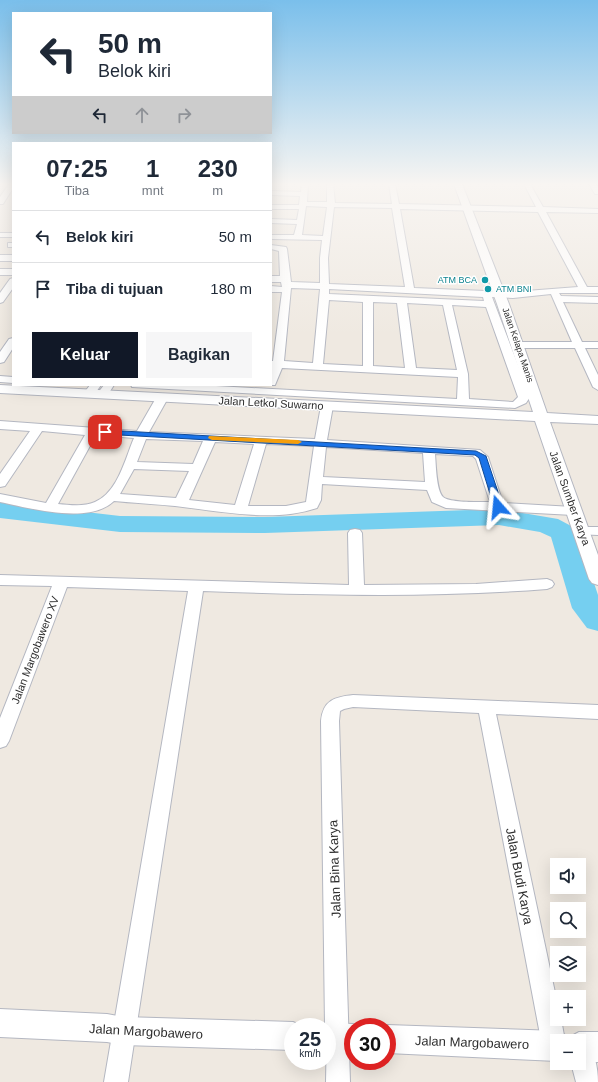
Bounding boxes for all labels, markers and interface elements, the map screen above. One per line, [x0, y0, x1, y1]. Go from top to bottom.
icon: left [32, 28, 84, 80]
text: 50 m [98, 28, 162, 59]
text: Belok kiri [98, 61, 171, 81]
icon: left [89, 104, 111, 126]
icon: ahead [131, 104, 153, 126]
icon: right [173, 104, 195, 126]
text: 07:25 [46, 155, 108, 182]
text: 1 [146, 155, 159, 182]
text: 230 [198, 155, 238, 182]
text: Tiba [65, 183, 89, 198]
text: mnt [142, 183, 164, 198]
text: m [212, 183, 223, 198]
icon: left [32, 226, 54, 248]
text: Belok kiri [66, 228, 134, 245]
text: 50 m [219, 228, 252, 245]
place label: ATM BCA [438, 275, 477, 285]
marker: ATM BCA [480, 275, 490, 285]
icon: arrive [32, 278, 54, 300]
text: Tiba di tujuan [66, 280, 163, 297]
text: 180 m [210, 280, 252, 297]
marker: ATM BNI [483, 284, 493, 294]
place label: ATM BNI [496, 284, 532, 294]
street label: Jalan Kelapa Manis [500, 306, 536, 384]
button: Keluar [32, 332, 138, 378]
button: Bagikan [146, 332, 252, 378]
street label: Jalan Letkol Suwarno [218, 394, 324, 412]
pin [88, 415, 122, 449]
icon: arrive [94, 421, 116, 443]
street label: Jalan Sumber Karya [547, 449, 593, 548]
position arrow [477, 486, 519, 528]
street label: Jalan Margobawero XV [9, 594, 61, 706]
street label: Jalan Bina Karya [325, 819, 344, 918]
street label: Jalan Budi Karya [503, 826, 536, 927]
map controls [550, 858, 586, 1070]
button: sound [550, 858, 586, 894]
button: search [550, 902, 586, 938]
button: layers [550, 946, 586, 982]
button: + [550, 990, 586, 1026]
speed limit sign: 30 [344, 1018, 396, 1070]
street label: Jalan Margobawero [89, 1021, 203, 1042]
text: 25 [299, 1028, 321, 1050]
street label: Jalan Margobawero [415, 1033, 529, 1052]
button: − [550, 1034, 586, 1070]
text: km/h [299, 1048, 321, 1059]

